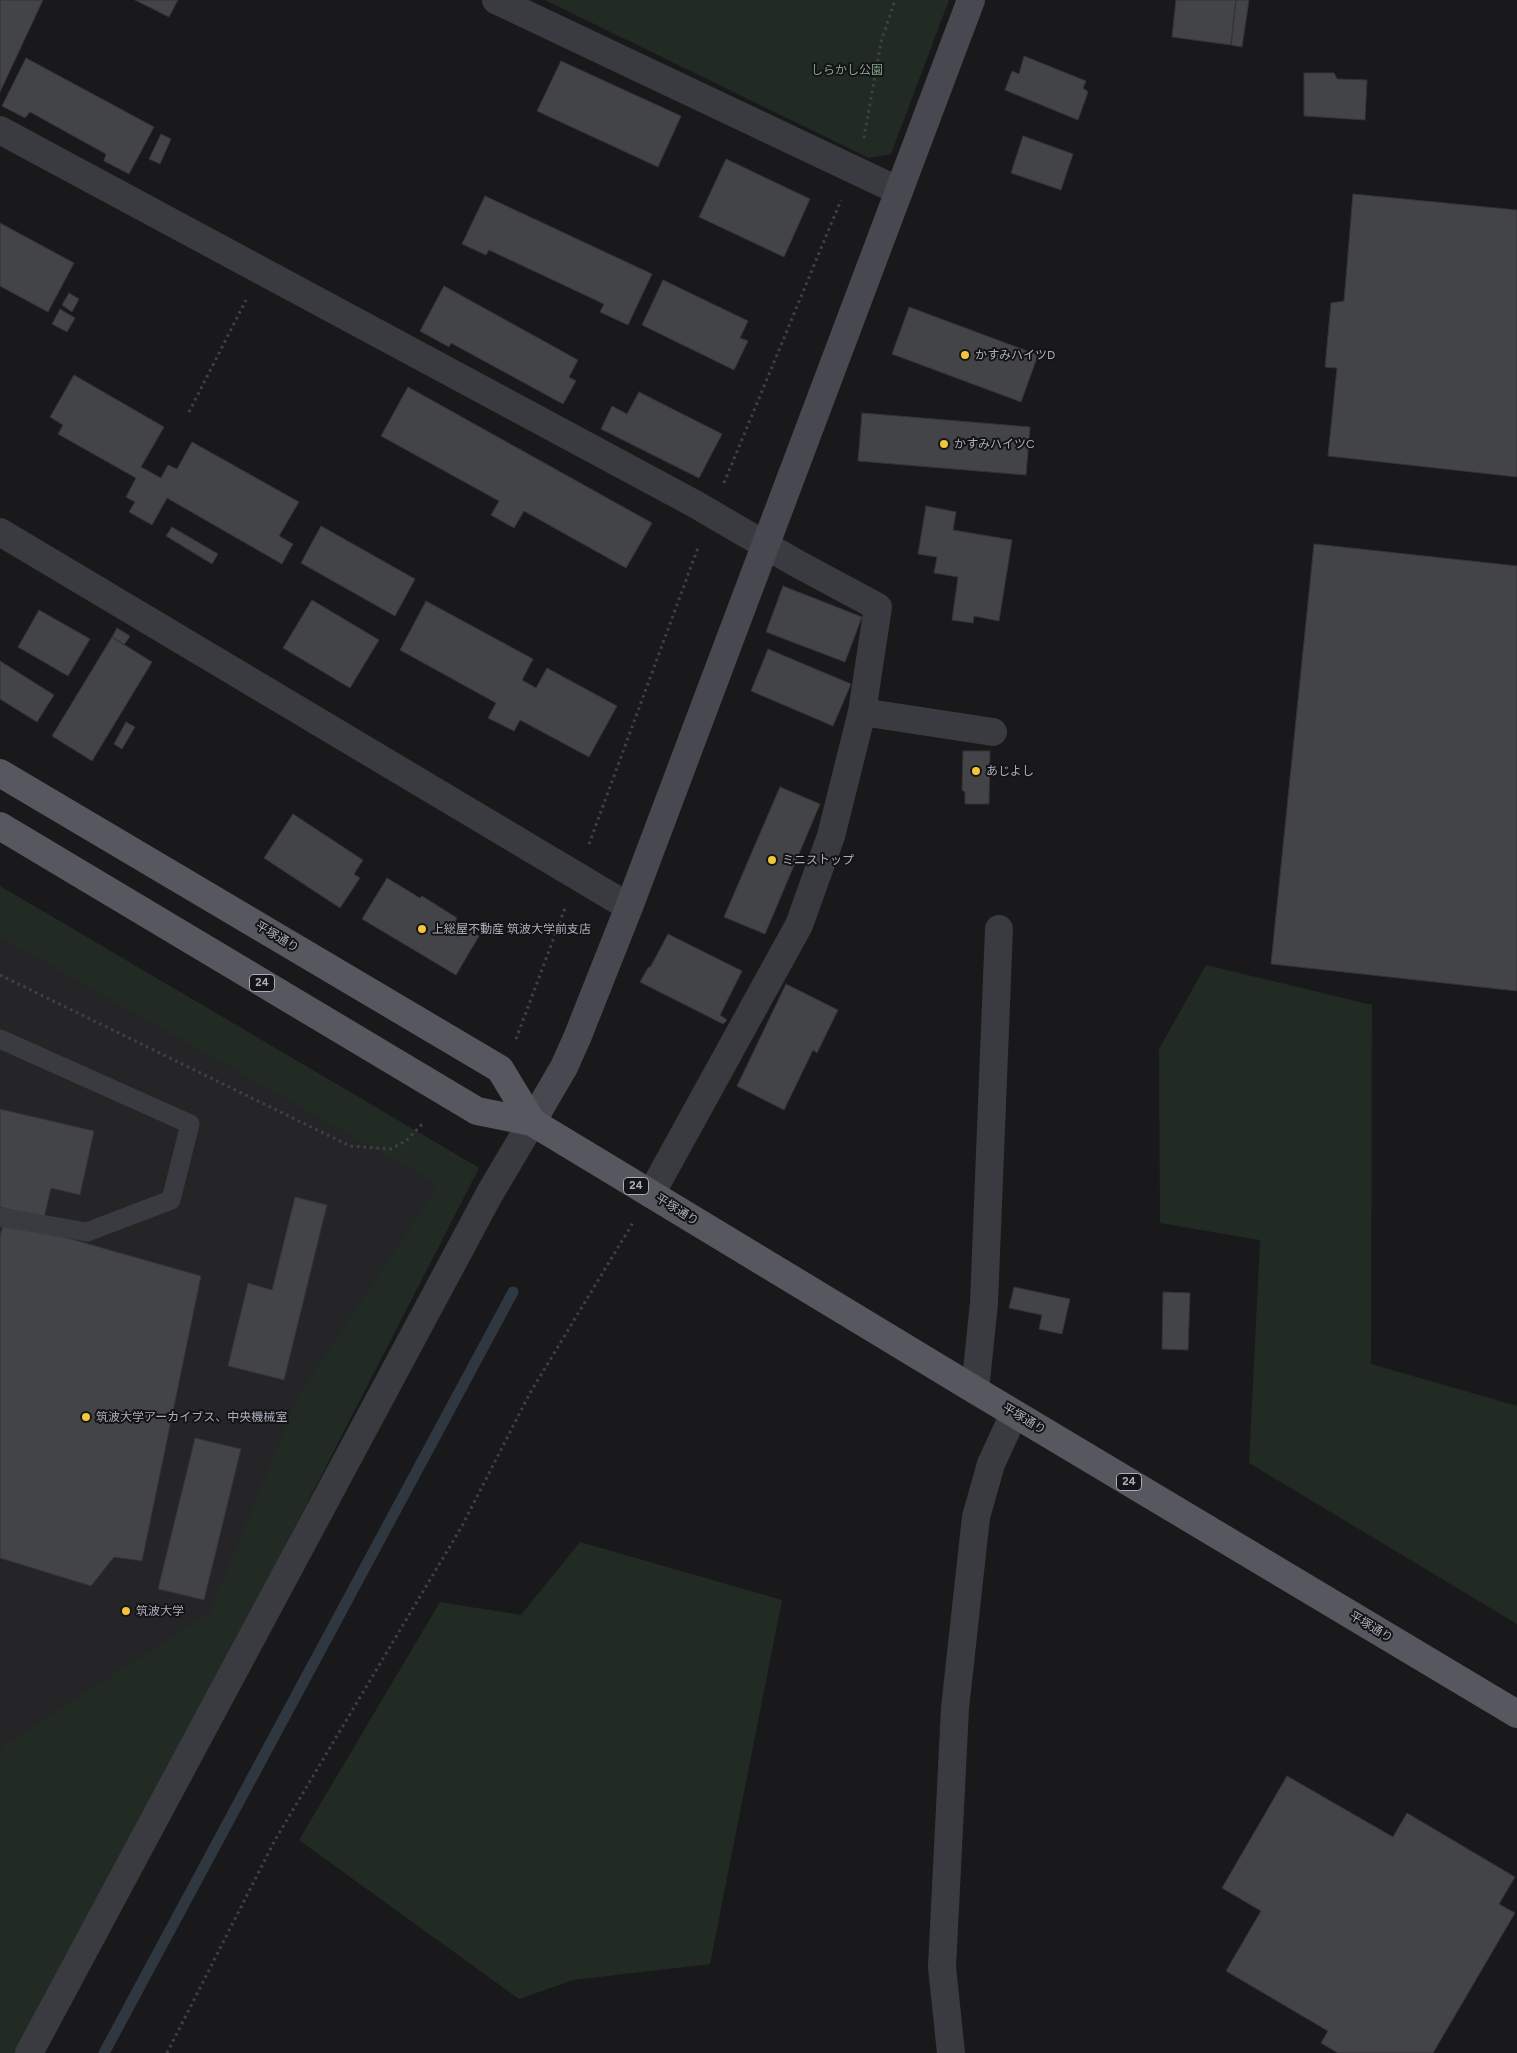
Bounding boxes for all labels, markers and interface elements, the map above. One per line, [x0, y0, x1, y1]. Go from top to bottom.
park label: しらかし公園 [811, 63, 883, 77]
place label: かすみハイツD [975, 348, 1055, 362]
marker: かすみハイツD [959, 349, 971, 361]
place label: かすみハイツC [954, 437, 1035, 451]
marker: かすみハイツC [938, 438, 950, 450]
place label: あじよし [986, 764, 1034, 778]
marker: あじよし [970, 765, 982, 777]
place label: ミニストップ [782, 853, 854, 867]
marker: ミニストップ [766, 854, 778, 866]
street label: 平塚通り [253, 918, 301, 956]
place label: 上総屋不動産 筑波大学前支店 [432, 922, 591, 936]
marker: 上総屋不動産 筑波大学前支店 [416, 923, 428, 935]
road number: 24 [250, 974, 274, 991]
road number: 24 [624, 1178, 648, 1194]
street label: 平塚通り [653, 1191, 701, 1229]
street label: 平塚通り [1000, 1400, 1048, 1438]
place label: 筑波大学アーカイブス、中央機械室 [96, 1410, 287, 1424]
marker: 筑波大学アーカイブス、中央機械室 [80, 1411, 92, 1423]
road number: 24 [1116, 1474, 1142, 1490]
place label: 筑波大学 [136, 1604, 184, 1618]
marker: 筑波大学 [120, 1605, 132, 1617]
street label: 平塚通り [1347, 1608, 1395, 1646]

